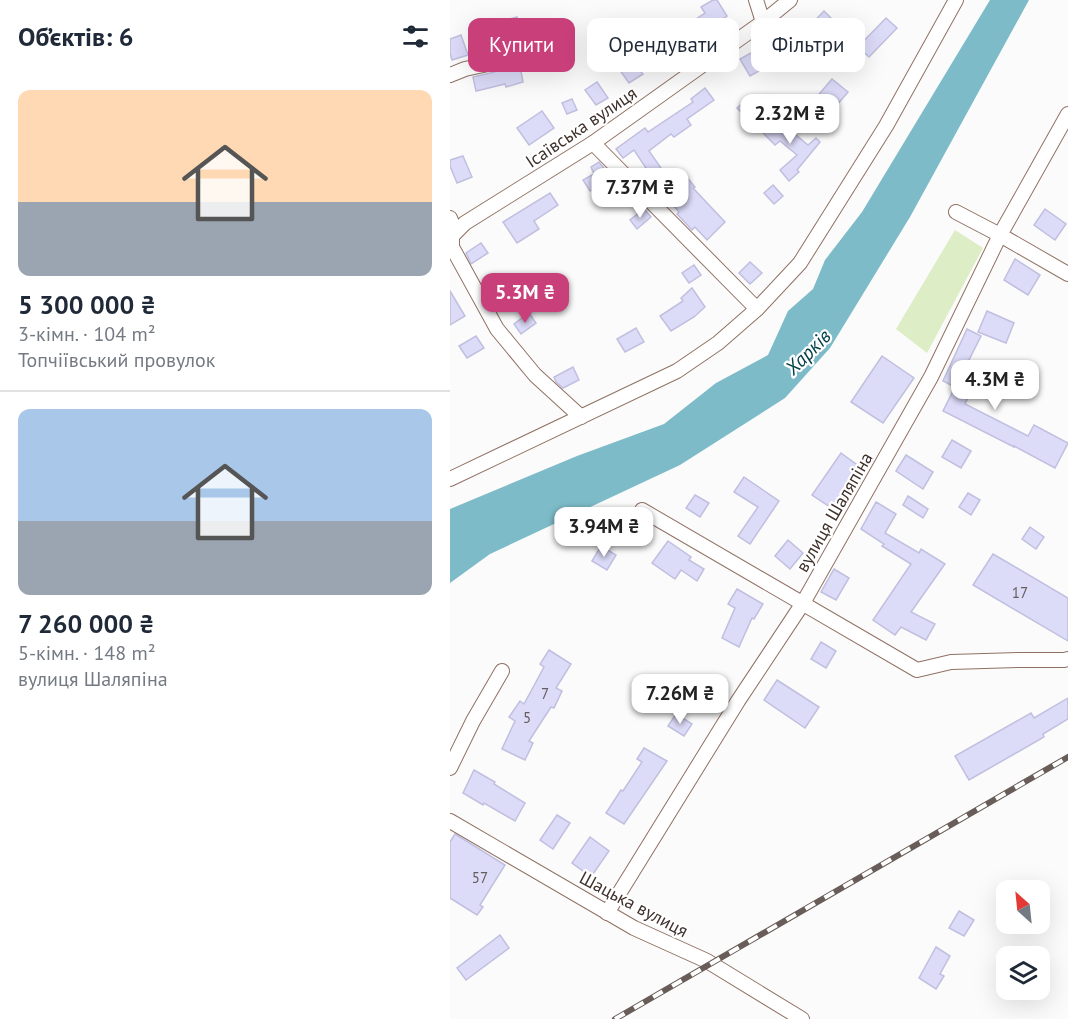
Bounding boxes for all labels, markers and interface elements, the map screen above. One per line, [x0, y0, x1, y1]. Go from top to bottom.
chip: Купити [468, 18, 575, 72]
chip: Орендувати [587, 18, 739, 72]
chip: Фільтри [751, 18, 865, 72]
text: Об’єктів: 6 [18, 20, 134, 53]
icon: filters [399, 20, 432, 53]
street label: Ісаївська вулиця [521, 81, 641, 173]
pin: 2.32M ₴ [735, 94, 845, 145]
text: 2.32M ₴ [754, 100, 826, 126]
icon: home [171, 129, 279, 237]
pin: 7.37M ₴ [585, 168, 695, 219]
text: 7.37M ₴ [606, 174, 674, 200]
pin: 5.3M ₴ [476, 273, 574, 324]
text: 5.3M ₴ [495, 279, 555, 305]
text: 5 300 000 ₴ [18, 288, 156, 321]
text: 3-кімн. · 104 m² [18, 321, 156, 347]
water label: Харків [779, 323, 837, 381]
text: Топчіївський провулок [18, 347, 215, 373]
pin: 4.3M ₴ [946, 360, 1044, 411]
text: 4.3M ₴ [965, 366, 1025, 392]
icon: home [171, 448, 279, 556]
street label: вулиця Шаляпіна [790, 448, 878, 576]
pin: 3.94M ₴ [549, 507, 659, 558]
text: 3.94M ₴ [568, 513, 640, 539]
house number: 17 [1012, 583, 1028, 602]
text: 7 260 000 ₴ [18, 607, 154, 640]
text: 5-кімн. · 148 m² [18, 640, 156, 666]
text: вулиця Шаляпіна [18, 666, 168, 692]
pin: 7.26M ₴ [625, 674, 735, 725]
text: 7.26M ₴ [646, 680, 714, 706]
house number: 7 [541, 684, 549, 703]
house number: 5 [523, 708, 531, 727]
street label: Шацька вулиця [576, 866, 692, 942]
house number: 57 [472, 868, 488, 887]
north arrow [996, 880, 1050, 934]
map controls [996, 880, 1050, 1000]
button: layers [996, 946, 1050, 1000]

